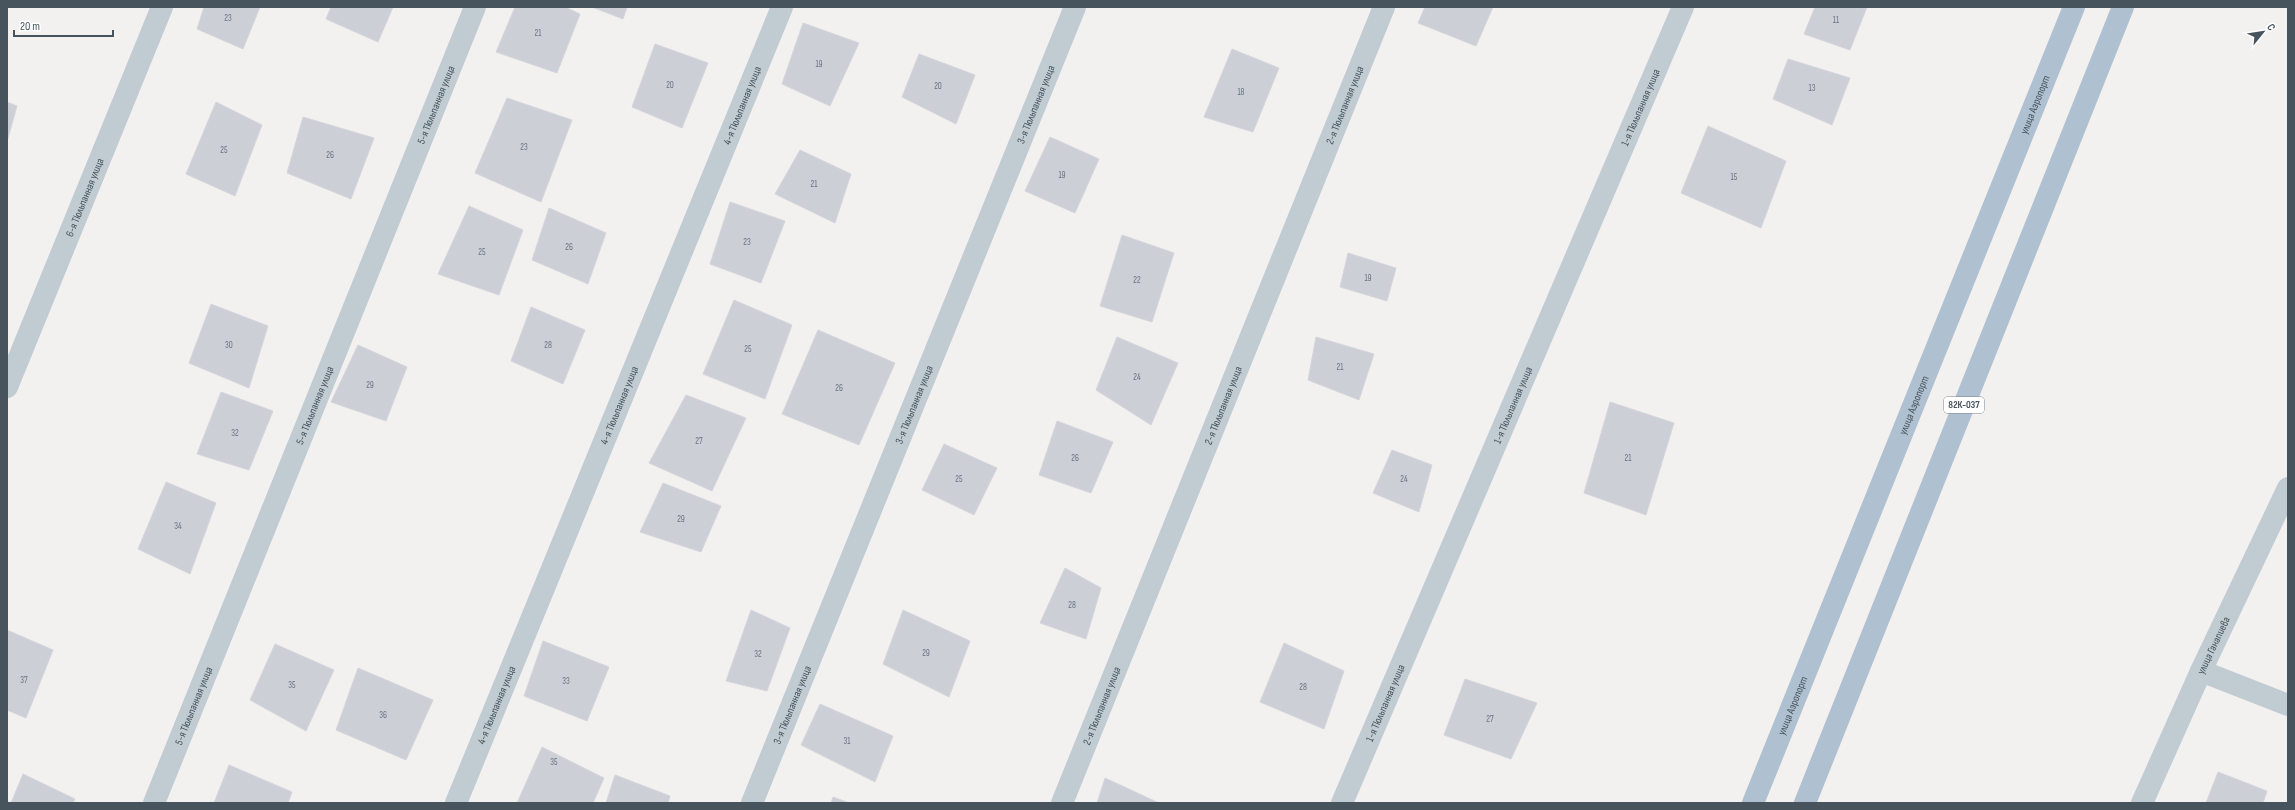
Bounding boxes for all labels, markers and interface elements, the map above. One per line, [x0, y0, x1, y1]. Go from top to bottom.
scale bar [14, 12, 113, 38]
north arrow [2243, 12, 2283, 52]
house number: 23 [224, 13, 232, 24]
house number: 11 [1833, 15, 1840, 26]
text: 20 m [20, 19, 40, 34]
text: С [2264, 22, 2278, 33]
house number: 21 [535, 28, 542, 39]
house number: 19 [815, 59, 823, 70]
street label: 3-я Тюльпанная улица [1014, 63, 1057, 145]
street label: 5-я Тюльпанная улица [414, 64, 457, 146]
street label: 4-я Тюльпанная улица [720, 64, 764, 146]
street label: 2-я Тюльпанная улица [1323, 64, 1366, 146]
street label: 1-я Тюльпанная улица [1618, 67, 1662, 148]
street label: улица Аэропорт [2017, 73, 2052, 136]
house number: 20 [666, 80, 674, 91]
house number: 20 [934, 81, 942, 92]
house number: 13 [1809, 83, 1816, 94]
house number: 18 [1237, 87, 1245, 98]
house number: 23 [520, 142, 528, 153]
house number: 25 [220, 145, 228, 156]
house number: 26 [326, 150, 334, 161]
street label: 6-я Тюльпанная улица [63, 156, 106, 238]
house number: 19 [1058, 170, 1066, 181]
house number: 15 [1731, 172, 1738, 183]
house number: 21 [811, 179, 818, 190]
house number: 23 [743, 237, 751, 248]
house number: 26 [565, 242, 573, 253]
house number: 25 [478, 247, 486, 258]
house number: 19 [1364, 273, 1372, 284]
house number: 22 [1133, 275, 1141, 286]
house number: 30 [225, 340, 233, 351]
house number: 28 [544, 340, 552, 351]
house number: 25 [744, 344, 752, 355]
house number: 21 [1337, 362, 1344, 373]
street label: 3-я Тюльпанная улица [892, 363, 935, 446]
street label: 5-я Тюльпанная улица [293, 364, 336, 446]
street label: 4-я Тюльпанная улица [597, 364, 641, 446]
street label: 2-я Тюльпанная улица [1201, 364, 1245, 446]
street label: 1-я Тюльпанная улица [1490, 364, 1535, 446]
house number: 24 [1133, 372, 1141, 383]
street label: улица Аэропорт [1896, 374, 1931, 436]
house number: 29 [366, 380, 374, 391]
house number: 26 [835, 383, 843, 394]
road number: 82К-037 [1944, 397, 1984, 413]
house number: 32 [231, 428, 239, 439]
house number: 27 [695, 436, 703, 447]
house number: 26 [1071, 453, 1079, 464]
house number: 21 [1625, 453, 1632, 464]
house number: 25 [955, 474, 963, 485]
house number: 24 [1400, 474, 1408, 485]
house number: 29 [677, 514, 685, 525]
house number: 34 [174, 521, 182, 532]
house number: 28 [1068, 600, 1076, 611]
street label: улица Ганапиева [2194, 614, 2232, 676]
house number: 29 [922, 648, 930, 659]
house number: 32 [754, 649, 762, 660]
street label: 1-я Тюльпанная улица [1363, 662, 1407, 743]
street label: 4-я Тюльпанная улица [474, 664, 518, 746]
street label: 3-я Тюльпанная улица [770, 664, 814, 746]
street label: 5-я Тюльпанная улица [172, 665, 215, 747]
street label: 2-я Тюльпанная улица [1080, 665, 1123, 747]
street label: улица Аэропорт [1775, 674, 1810, 737]
house number: 37 [20, 675, 28, 686]
house number: 33 [562, 676, 570, 687]
house number: 35 [288, 680, 296, 691]
house number: 28 [1299, 682, 1307, 693]
house number: 36 [379, 710, 387, 721]
house number: 27 [1486, 714, 1494, 725]
house number: 31 [844, 736, 851, 747]
house number: 35 [550, 757, 558, 768]

